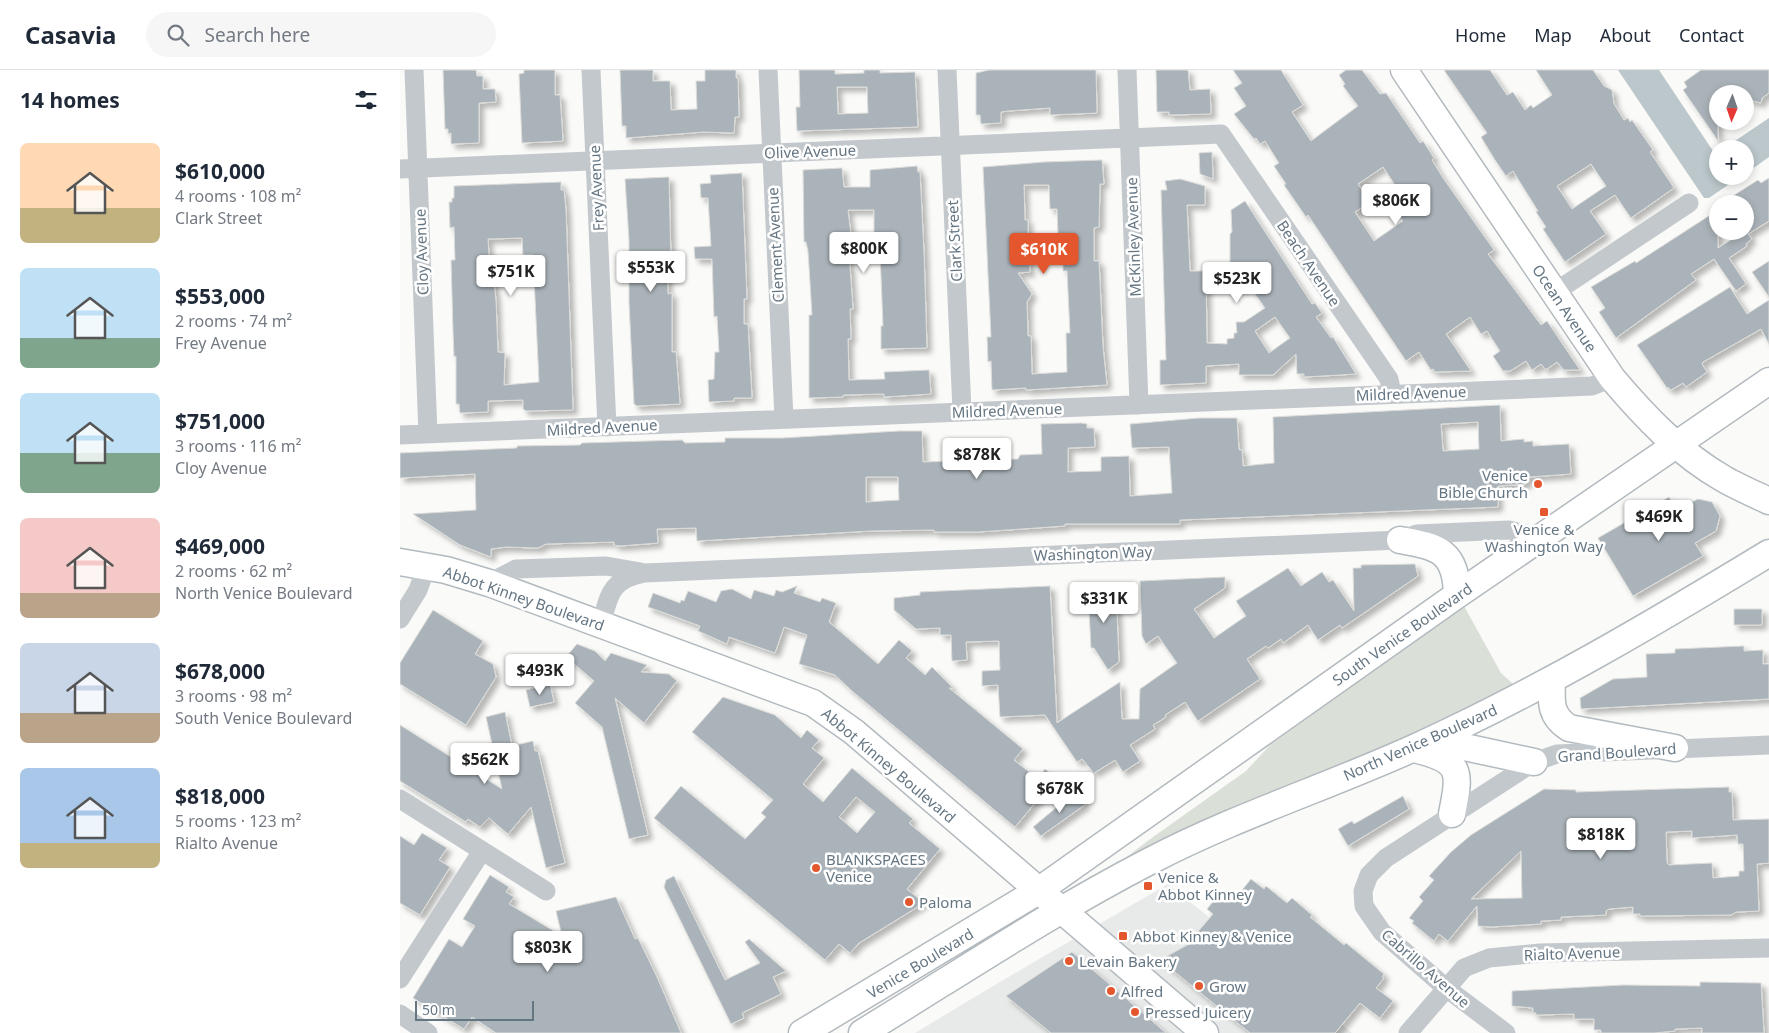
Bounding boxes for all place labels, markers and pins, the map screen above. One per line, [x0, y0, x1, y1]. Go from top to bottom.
pin: $806K [1361, 184, 1431, 226]
pin: $800K [829, 232, 899, 274]
pin: $610K [1009, 232, 1079, 275]
pin: $553K [616, 250, 686, 293]
pin: $751K [476, 254, 546, 297]
pin: $523K [1202, 262, 1272, 304]
pin: $878K [942, 438, 1012, 480]
place label: Venice Bible Church [1439, 465, 1528, 502]
marker: Venice Bible Church [1532, 478, 1544, 490]
pin: $469K [1624, 500, 1694, 542]
marker: Venice & Washington Way [1538, 506, 1550, 518]
place label: Venice & Washington Way [1485, 519, 1603, 556]
pin: $331K [1069, 582, 1139, 624]
pin: $493K [505, 654, 575, 696]
pin: $562K [450, 742, 520, 785]
pin: $678K [1025, 772, 1095, 814]
pin: $818K [1566, 818, 1636, 860]
place label: BLANKSPACES Venice [826, 849, 926, 886]
marker: BLANKSPACES Venice [810, 862, 822, 874]
place label: Venice & Abbot Kinney [1158, 867, 1252, 904]
marker: Venice & Abbot Kinney [1142, 880, 1154, 892]
place label: Paloma [919, 892, 972, 912]
marker: Paloma [903, 896, 915, 908]
place label: Abbot Kinney & Venice [1133, 926, 1292, 946]
pin: $803K [513, 930, 583, 973]
marker: Abbot Kinney & Venice [1117, 930, 1129, 942]
place label: Levain Bakery [1079, 951, 1177, 971]
marker: Levain Bakery [1063, 955, 1075, 967]
place label: Grow [1209, 976, 1247, 996]
marker: Grow [1193, 980, 1205, 992]
place label: Alfred [1121, 981, 1163, 1001]
marker: Alfred [1105, 985, 1117, 997]
place label: Pressed Juicery [1145, 1002, 1251, 1022]
marker: Pressed Juicery [1129, 1006, 1141, 1018]

